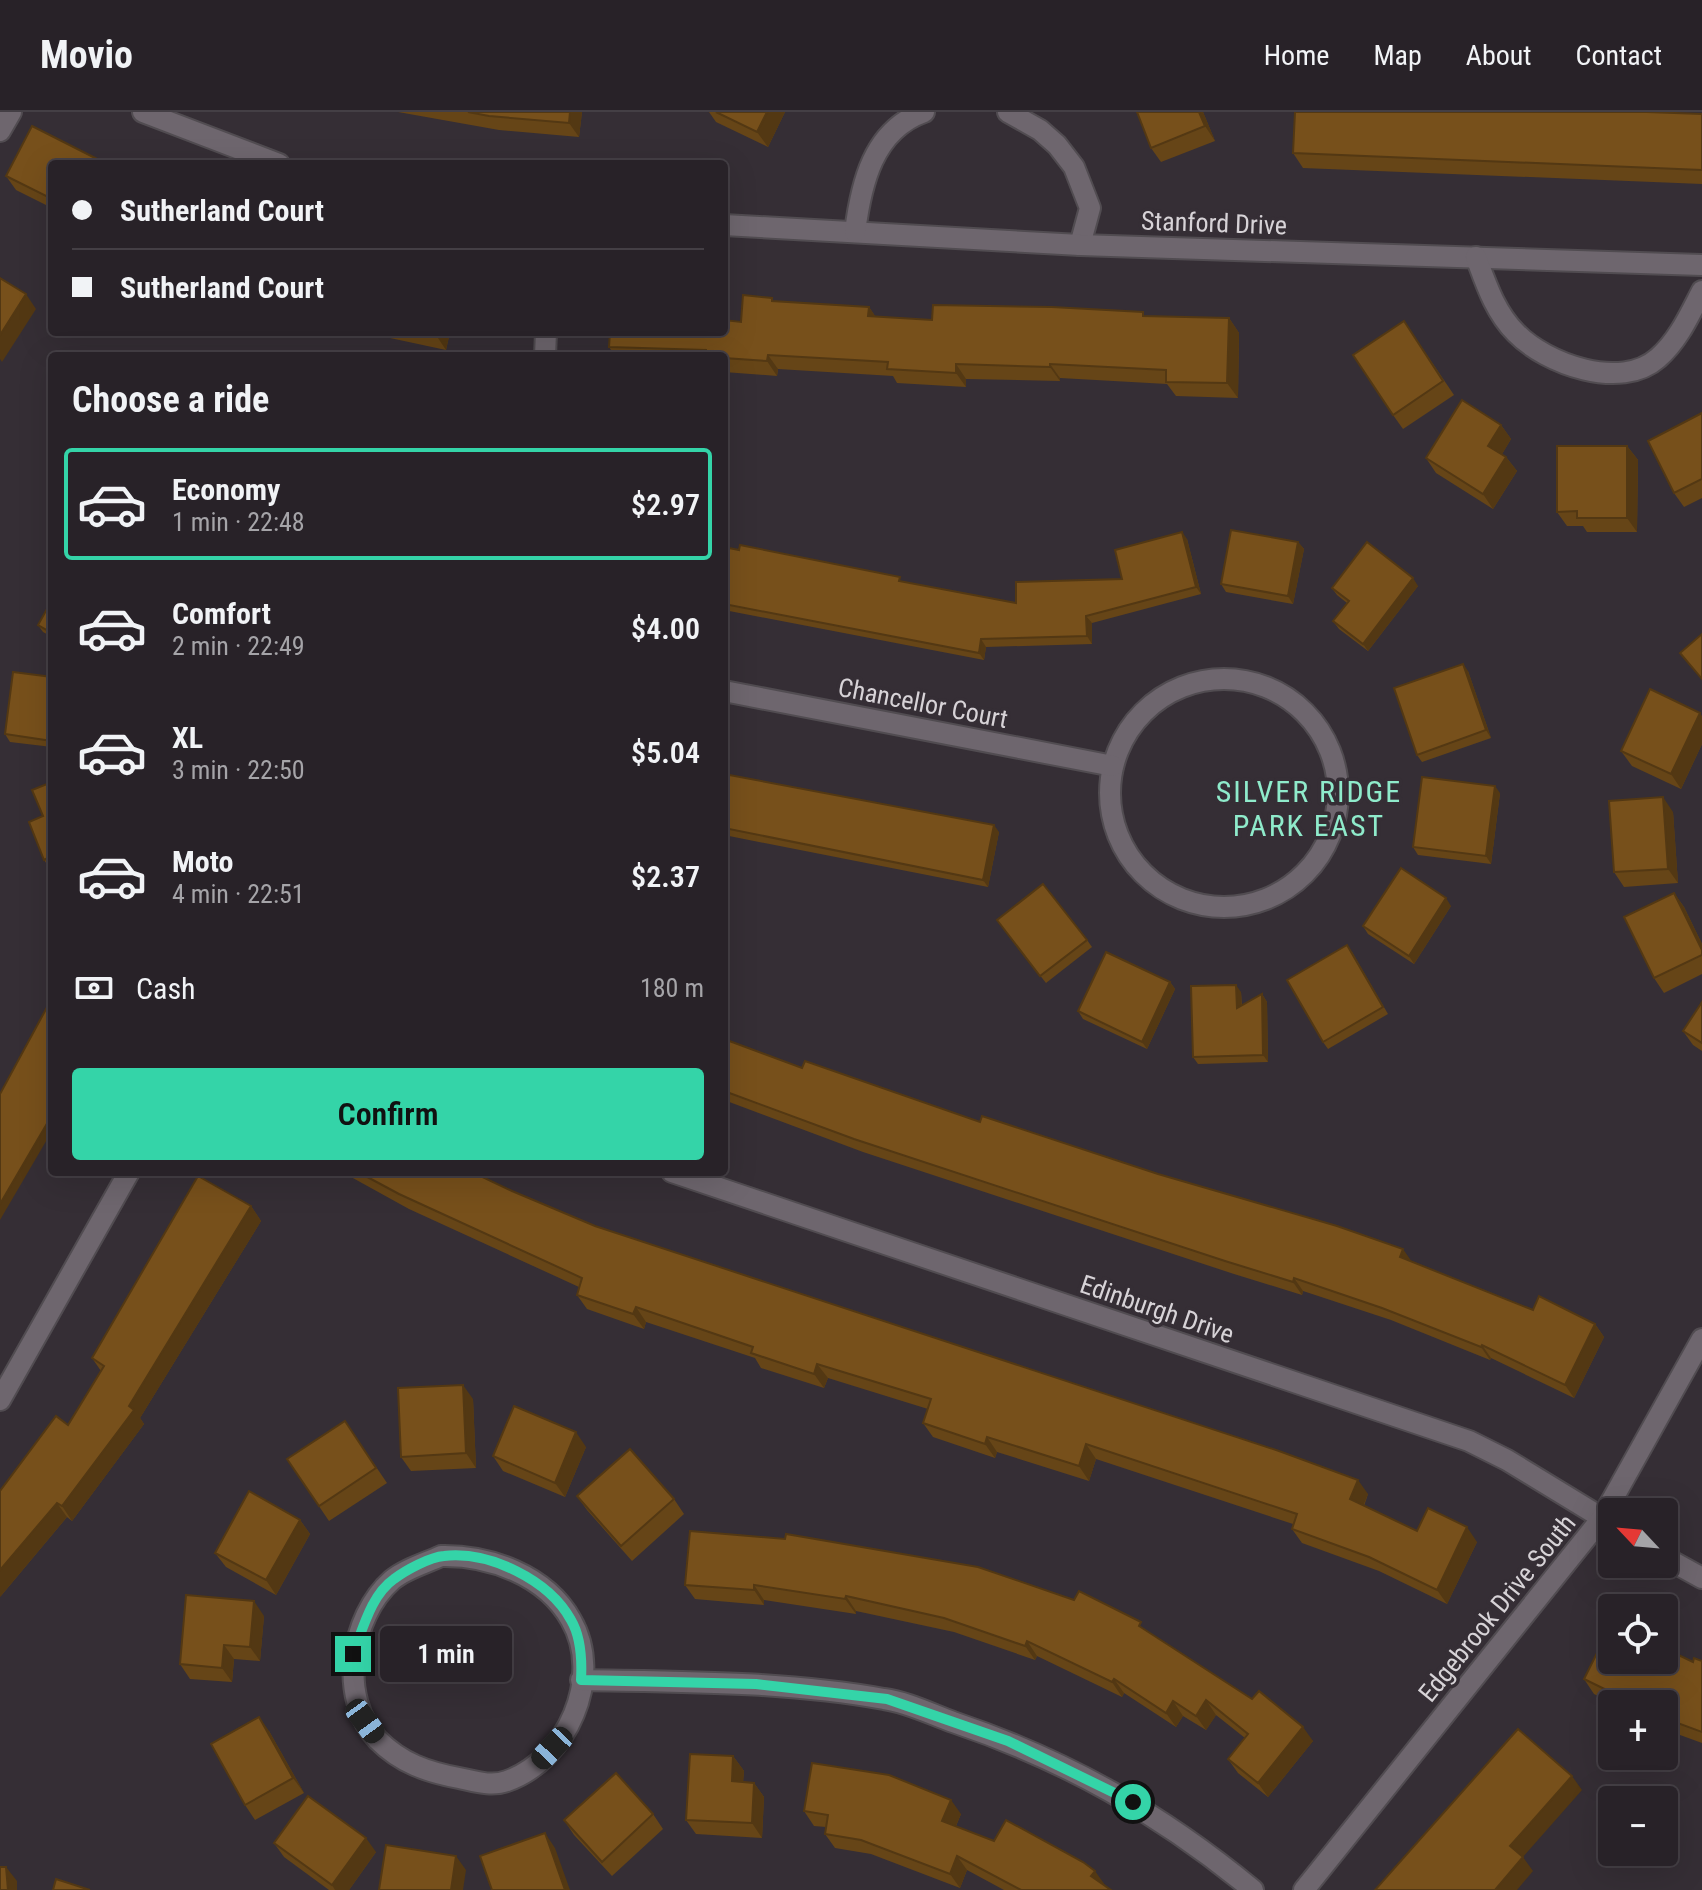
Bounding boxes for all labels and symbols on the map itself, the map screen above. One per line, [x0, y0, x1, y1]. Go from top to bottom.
street label: Stanford Drive [1141, 205, 1287, 241]
street label: Chancellor Court [836, 672, 1010, 734]
district label: SILVER RIDGE PARK EAST [1216, 774, 1402, 843]
street label: Edinburgh Drive [1076, 1269, 1238, 1349]
north arrow [1598, 1498, 1678, 1578]
street label: Edgebrook Drive South [1412, 1508, 1582, 1708]
callout: 1 min [381, 1626, 513, 1682]
route end [335, 1636, 371, 1672]
car [341, 1695, 389, 1747]
car [527, 1722, 577, 1774]
route start [1115, 1784, 1151, 1820]

